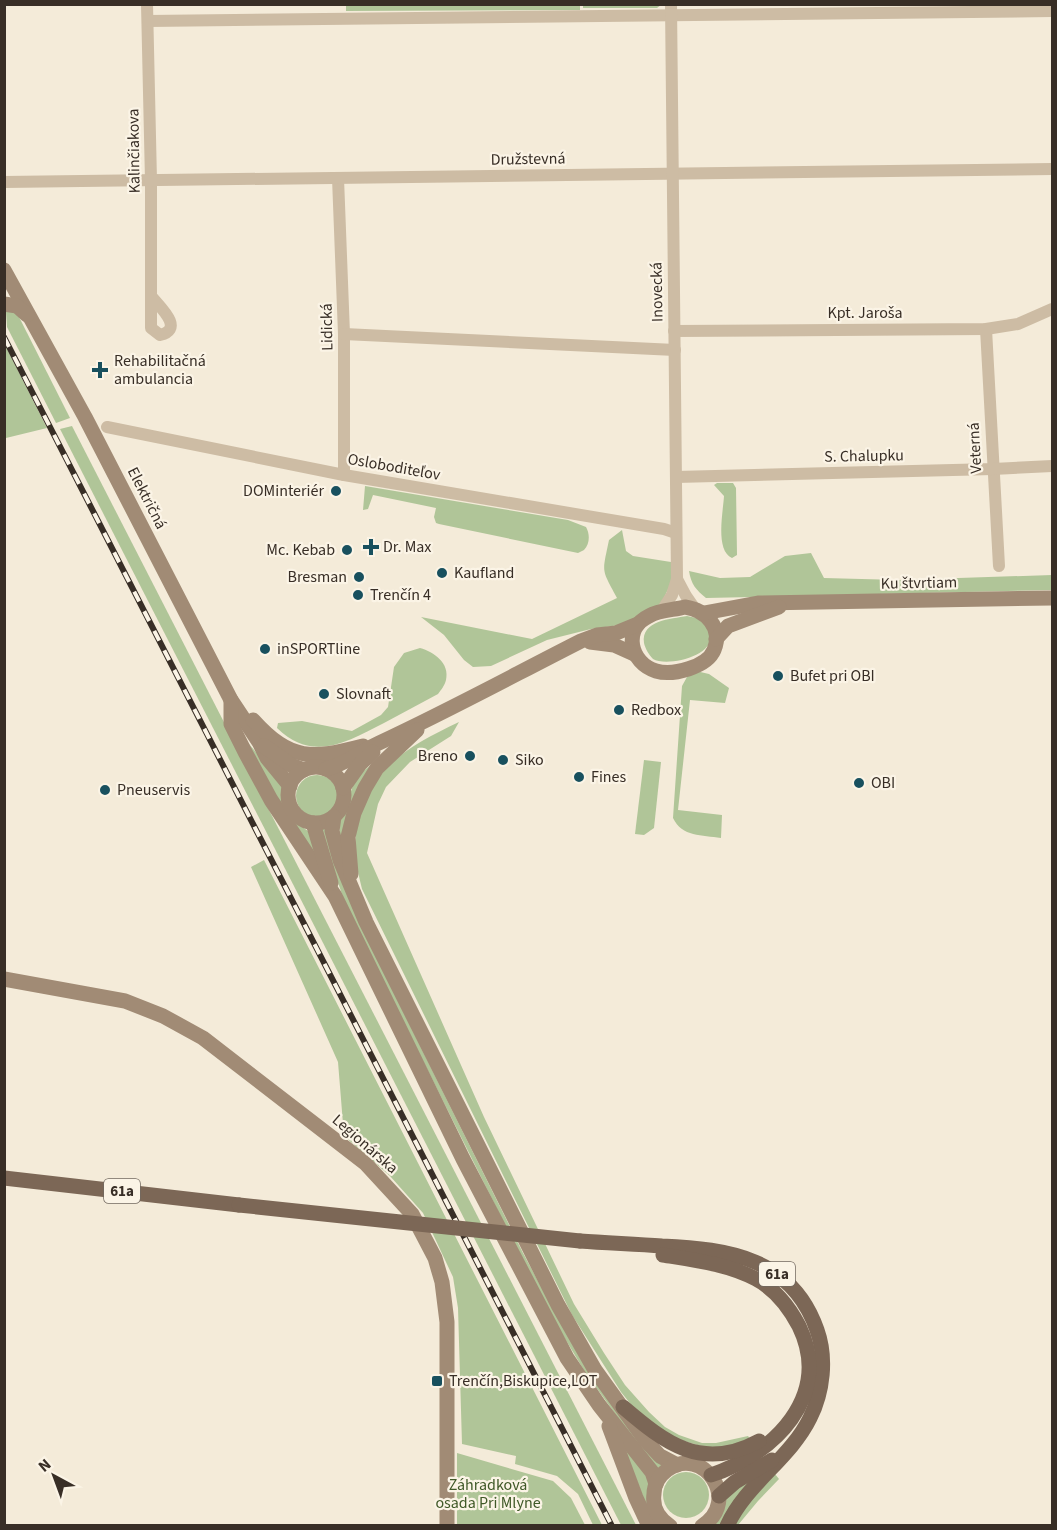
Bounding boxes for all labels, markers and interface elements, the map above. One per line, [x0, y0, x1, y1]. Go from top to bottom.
street label: Kalinčiakova [122, 108, 146, 194]
street label: Družstevná [490, 147, 566, 171]
street label: Inovecká [645, 262, 669, 322]
street label: Kpt. Jaroša [827, 302, 903, 324]
street label: Lidická [316, 303, 338, 351]
place label: Rehabilitačná ambulancia [114, 350, 206, 390]
marker: Rehabilitačná ambulancia [91, 361, 109, 379]
street label: Veterná [963, 422, 987, 474]
street label: S. Chalupku [824, 444, 904, 468]
street label: Osloboditeľov [346, 448, 443, 486]
street label: Električná [122, 463, 172, 533]
place label: DOMinteriér [243, 480, 324, 502]
marker: DOMinteriér [329, 484, 343, 498]
place label: Dr. Max [383, 536, 432, 558]
place label: Mc. Kebab [266, 539, 335, 561]
marker: Dr. Max [364, 540, 378, 554]
marker: Mc. Kebab [340, 543, 354, 557]
place label: Kaufland [454, 562, 514, 584]
place label: Bresman [287, 566, 347, 588]
marker: Kaufland [435, 566, 449, 580]
marker: Bresman [352, 570, 366, 584]
street label: Ku štvrtiam [881, 571, 957, 595]
place label: Trenčín 4 [370, 584, 431, 606]
marker: Trenčín 4 [351, 588, 365, 602]
place label: inSPORTline [277, 638, 360, 660]
marker: inSPORTline [258, 642, 272, 656]
place label: Bufet pri OBI [790, 665, 875, 687]
marker: Bufet pri OBI [771, 669, 785, 683]
place label: Slovnaft [336, 683, 392, 705]
marker: Slovnaft [317, 687, 331, 701]
place label: Redbox [631, 699, 681, 721]
marker: Redbox [612, 703, 626, 717]
place label: Breno [418, 745, 458, 767]
marker: Breno [463, 749, 477, 763]
place label: Siko [515, 749, 544, 771]
marker: Siko [496, 753, 510, 767]
place label: Fines [591, 766, 627, 788]
marker: Fines [572, 770, 586, 784]
place label: OBI [871, 772, 895, 794]
marker: OBI [852, 776, 866, 790]
place label: Pneuservis [117, 779, 190, 801]
marker: Pneuservis [98, 783, 112, 797]
street label: Legionárska [327, 1109, 403, 1179]
road number: 61a [104, 1179, 140, 1203]
road number: 61a [759, 1262, 795, 1286]
place label: Trenčín,Biskupice,LOT [449, 1370, 598, 1392]
marker: Trenčín,Biskupice,LOT [430, 1374, 444, 1388]
north arrow [24, 1446, 84, 1506]
text: N [34, 1454, 56, 1477]
park label: Záhradková osada Pri Mlyne [435, 1474, 541, 1514]

